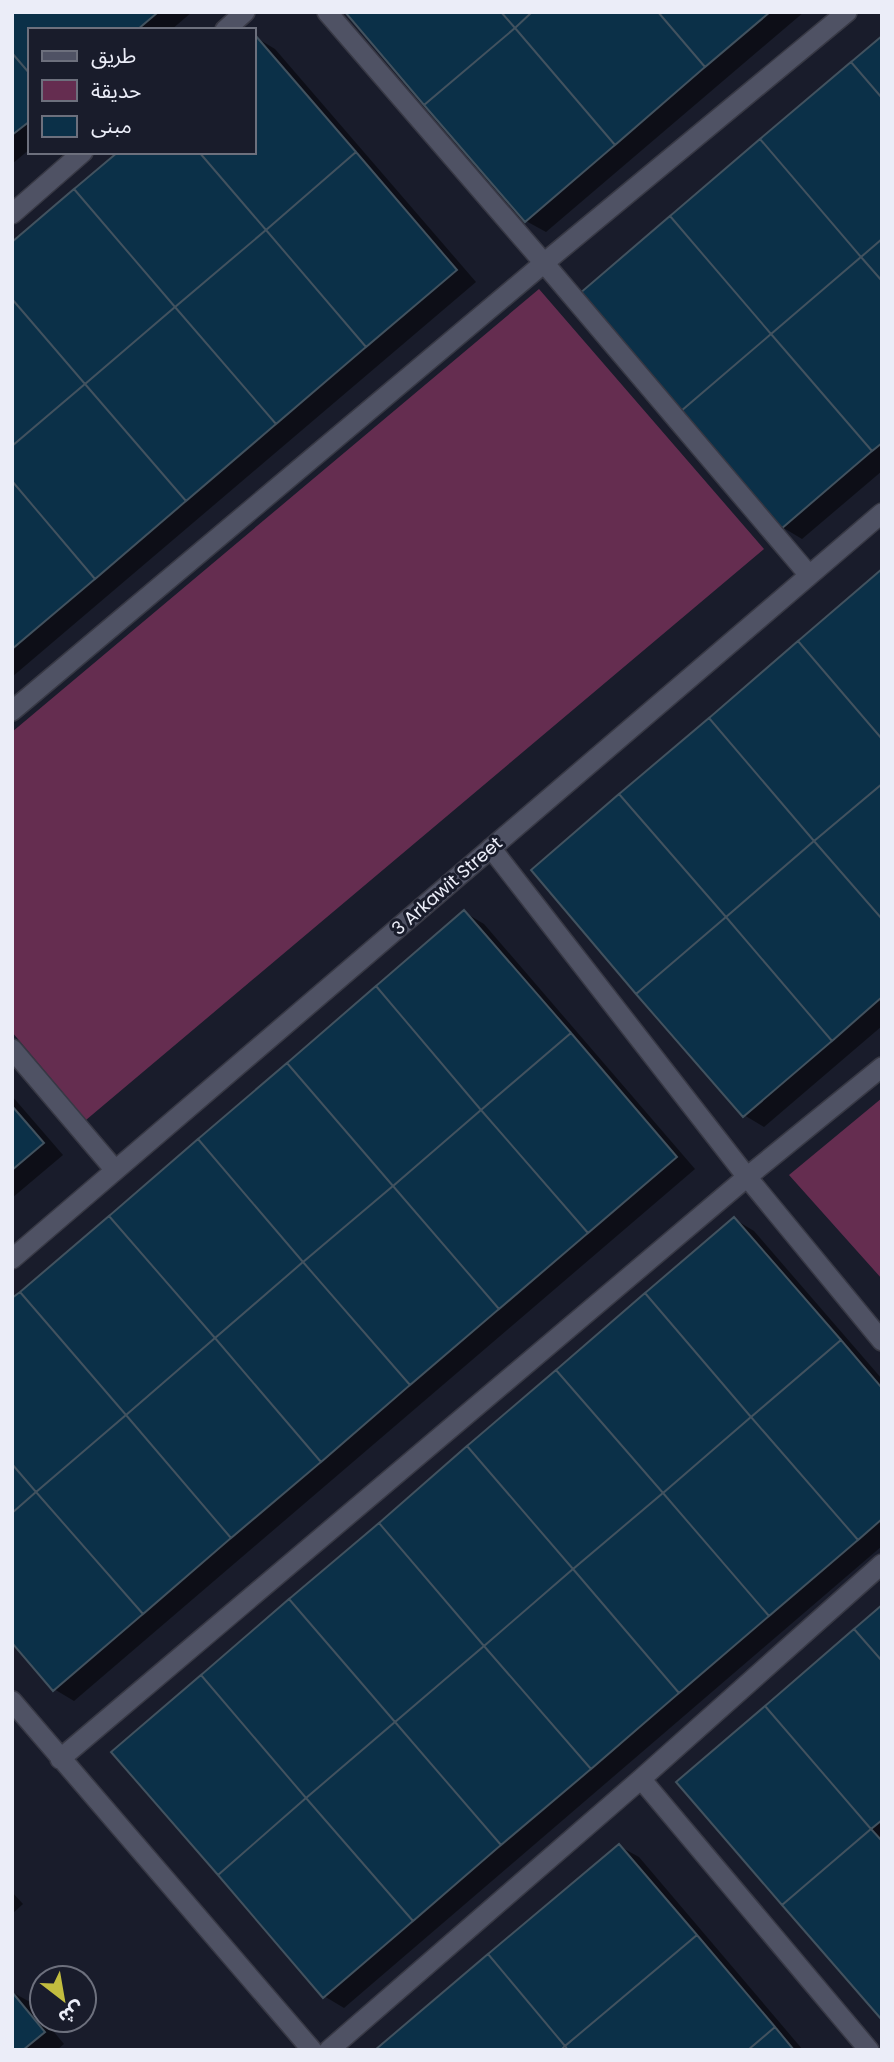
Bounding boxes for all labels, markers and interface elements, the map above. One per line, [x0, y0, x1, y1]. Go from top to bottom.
legend [28, 28, 256, 154]
text: طريق [91, 41, 136, 70]
text: حديقة [91, 76, 141, 105]
text: مبنى [91, 111, 132, 140]
street label: 3 Arkawit Street [386, 831, 507, 941]
north arrow [28, 1964, 98, 2034]
text: ش [53, 1995, 90, 2031]

